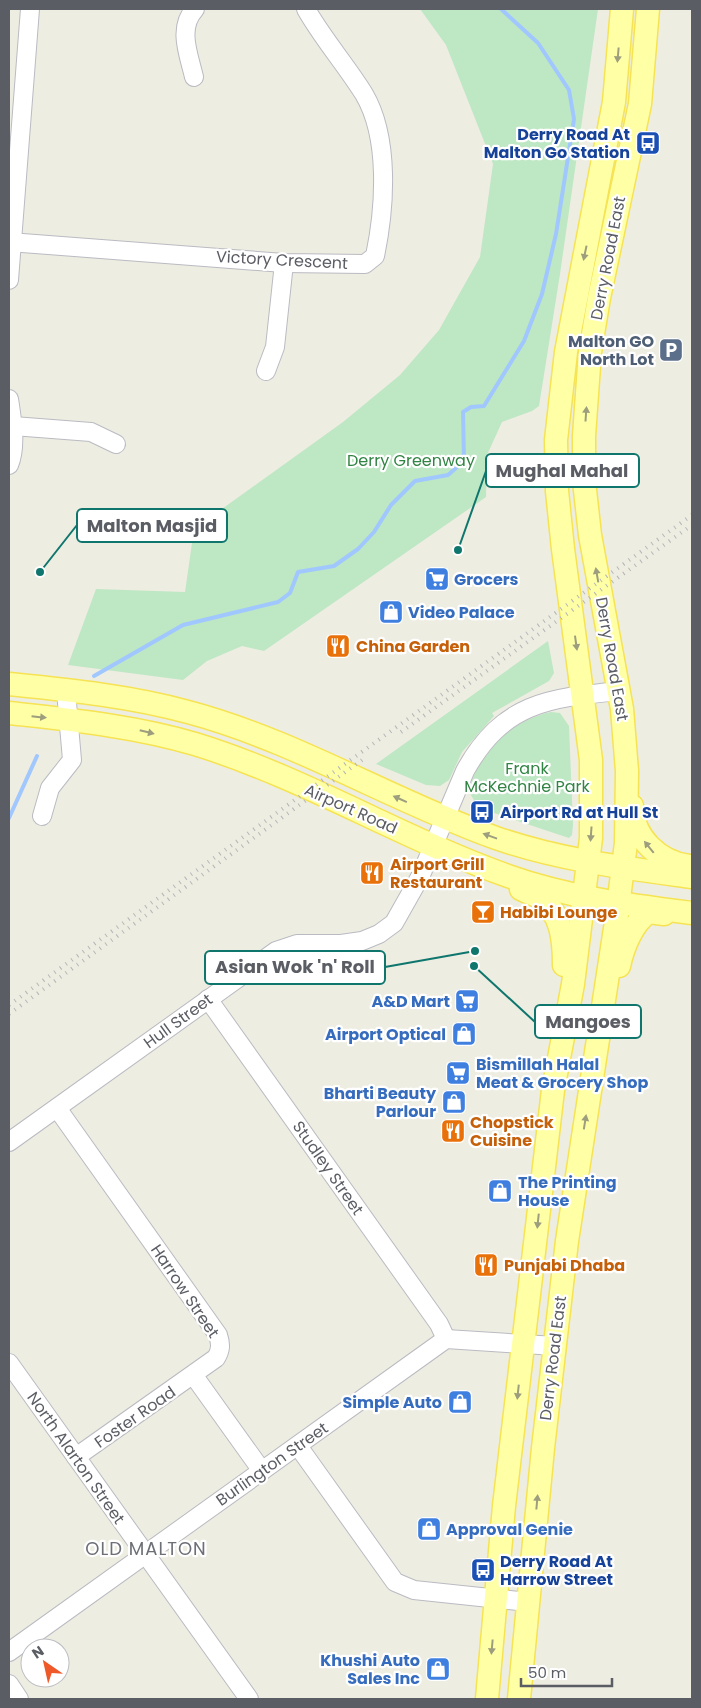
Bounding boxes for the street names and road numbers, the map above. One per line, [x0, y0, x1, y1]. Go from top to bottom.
street label: Derry Road East [585, 194, 631, 322]
street label: Victory Crescent [215, 245, 349, 275]
street label: Derry Road East [590, 595, 634, 723]
street label: Airport Road [301, 778, 401, 840]
street label: Hull Street [139, 988, 217, 1054]
street label: Studley Street [287, 1116, 369, 1220]
street label: Harrow Street [145, 1240, 225, 1342]
street label: Derry Road East [534, 1294, 572, 1422]
street label: Foster Road [90, 1381, 180, 1453]
street label: North Alarton Street [22, 1387, 130, 1529]
street label: Burlington Street [211, 1417, 333, 1511]

